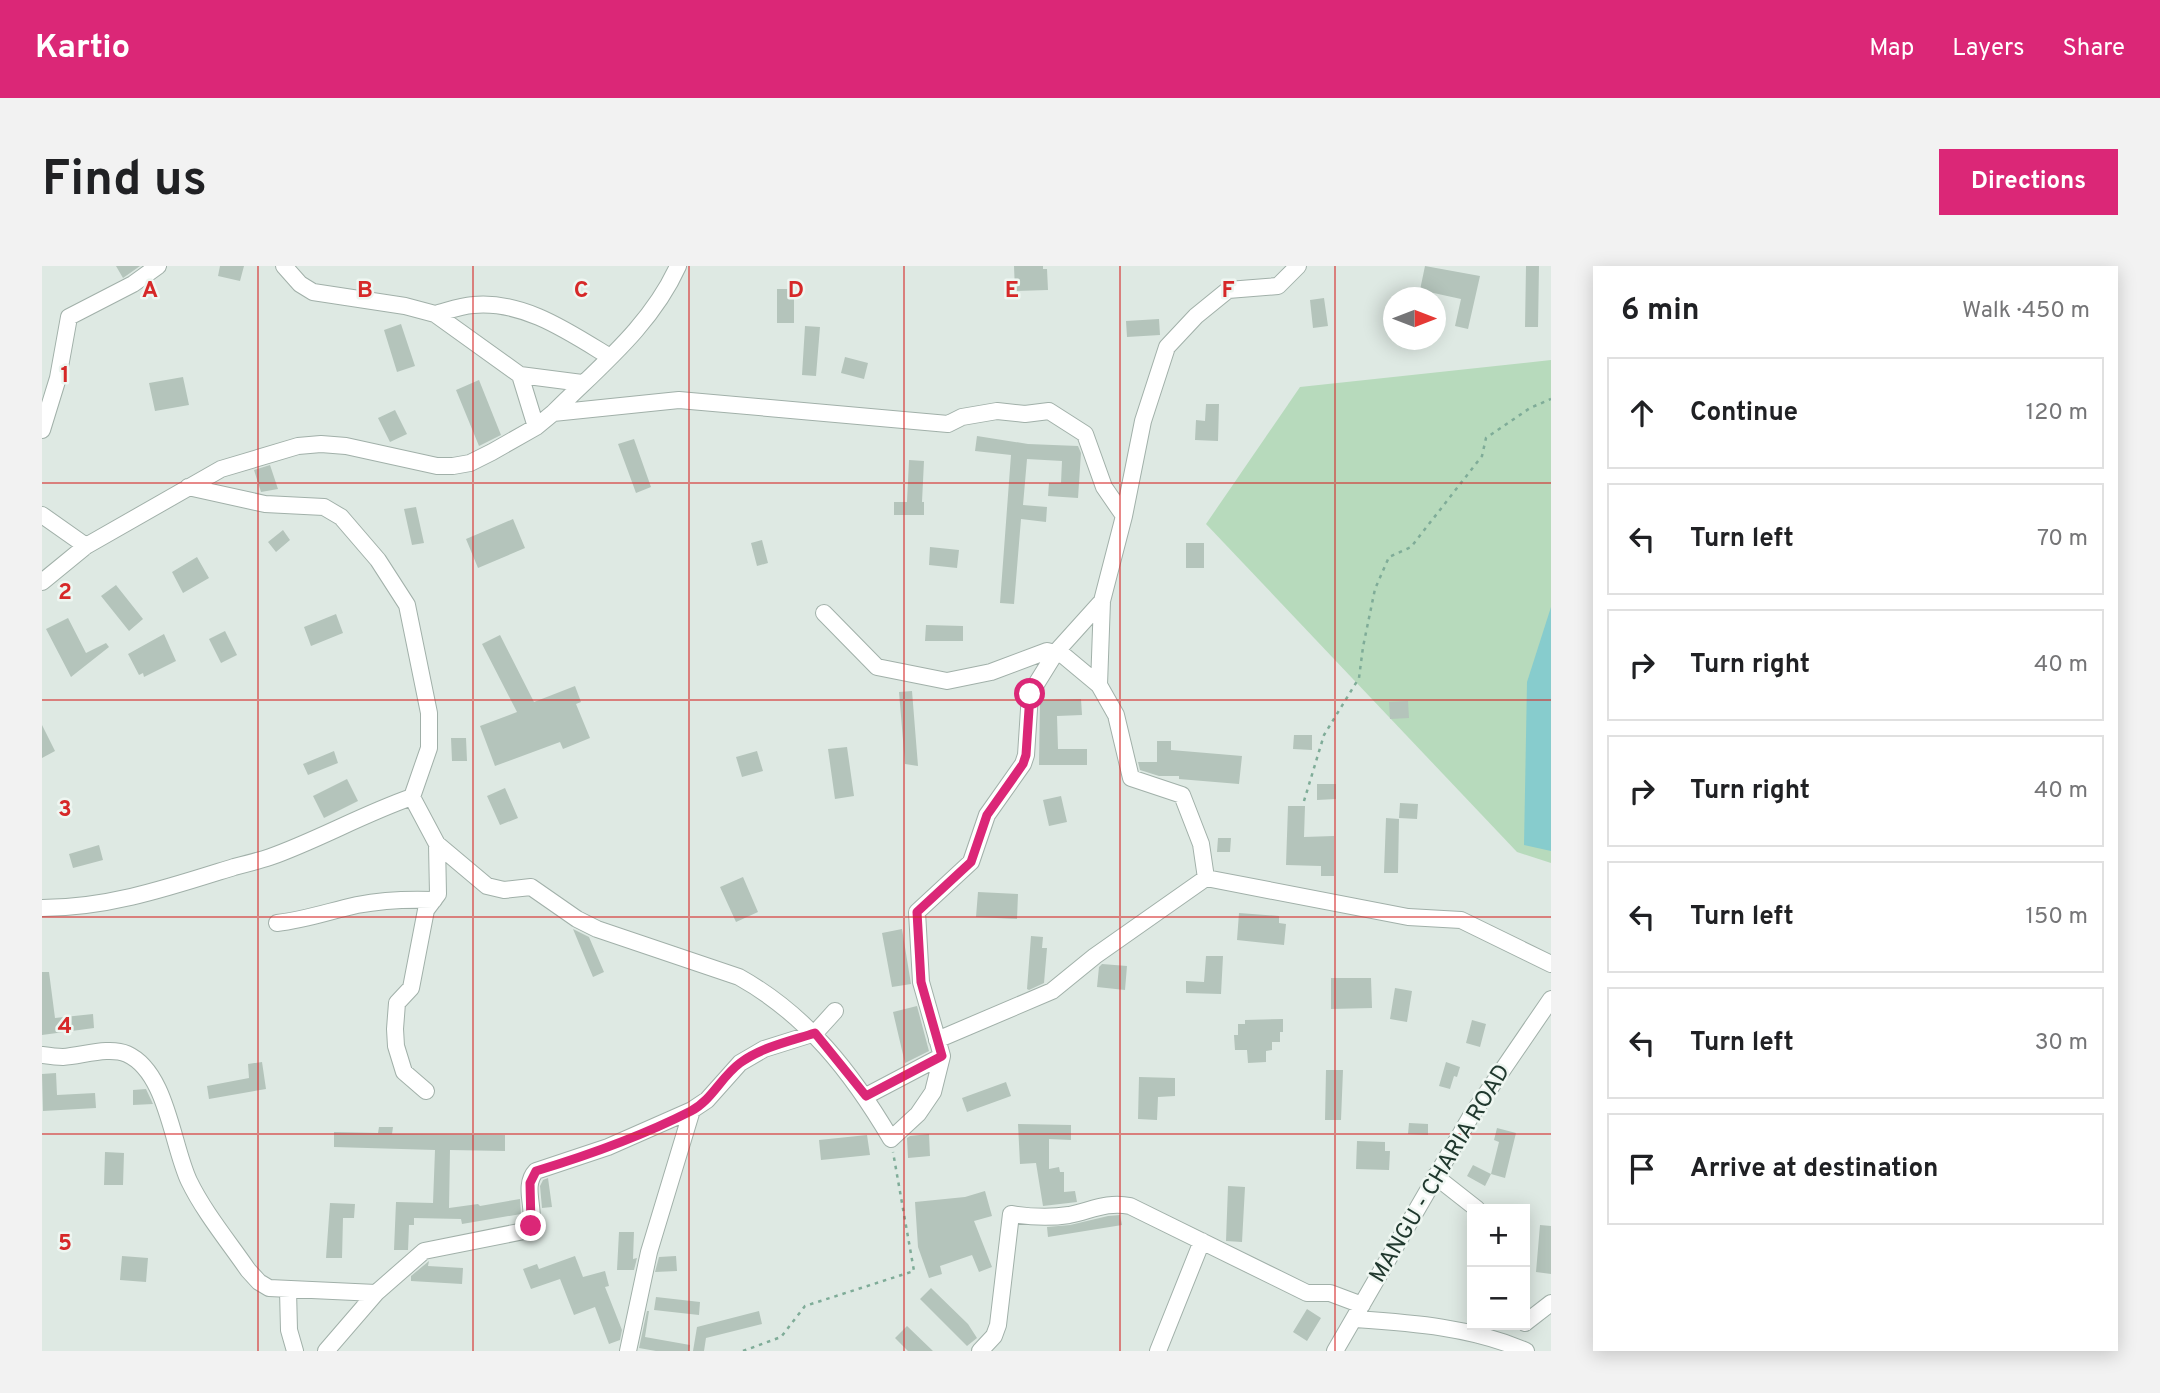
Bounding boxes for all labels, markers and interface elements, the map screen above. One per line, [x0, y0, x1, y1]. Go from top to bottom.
text: Kartio [35, 28, 130, 70]
text: Map [1869, 34, 1914, 64]
text: Layers [1952, 34, 2024, 64]
text: Share [2062, 34, 2125, 64]
button: Directions [1939, 149, 2118, 215]
text: Find us [42, 151, 207, 213]
text: A [142, 277, 158, 306]
text: B [357, 277, 373, 306]
text: C [574, 277, 588, 306]
text: D [788, 277, 804, 306]
text: E [1005, 277, 1019, 306]
text: F [1221, 277, 1235, 306]
north arrow [1383, 287, 1446, 350]
text: 6 min [1621, 293, 1699, 330]
text: Walk · 450 m [1962, 297, 2090, 326]
text: 1 [60, 362, 70, 391]
icon: ahead [1623, 394, 1661, 432]
text: Continue [1690, 397, 1798, 430]
text: 120 m [2026, 399, 2088, 428]
icon: left [1623, 520, 1661, 558]
text: Turn left [1690, 523, 1794, 556]
text: 70 m [2037, 525, 2088, 554]
text: 2 [58, 579, 72, 608]
icon: right [1623, 646, 1661, 684]
text: Turn right [1690, 649, 1810, 682]
text: 40 m [2034, 651, 2088, 680]
route start [1014, 678, 1045, 709]
icon: right [1623, 772, 1661, 810]
text: Turn right [1690, 775, 1810, 808]
text: 40 m [2034, 777, 2088, 806]
text: 3 [58, 796, 72, 825]
icon: left [1623, 898, 1661, 936]
text: Turn left [1690, 901, 1794, 934]
text: 150 m [2026, 903, 2088, 932]
text: 4 [58, 1013, 72, 1042]
icon: left [1623, 1024, 1661, 1062]
text: Turn left [1690, 1027, 1794, 1060]
text: 30 m [2035, 1029, 2088, 1058]
street label: MANGU - CHARIA ROAD [1364, 1059, 1518, 1289]
icon: arrive [1623, 1150, 1661, 1188]
text: Arrive at destination [1690, 1153, 1938, 1186]
map controls [1467, 1204, 1530, 1330]
button: + [1467, 1204, 1530, 1267]
route end [515, 1210, 546, 1241]
text: 5 [58, 1230, 72, 1259]
button: − [1467, 1267, 1530, 1330]

